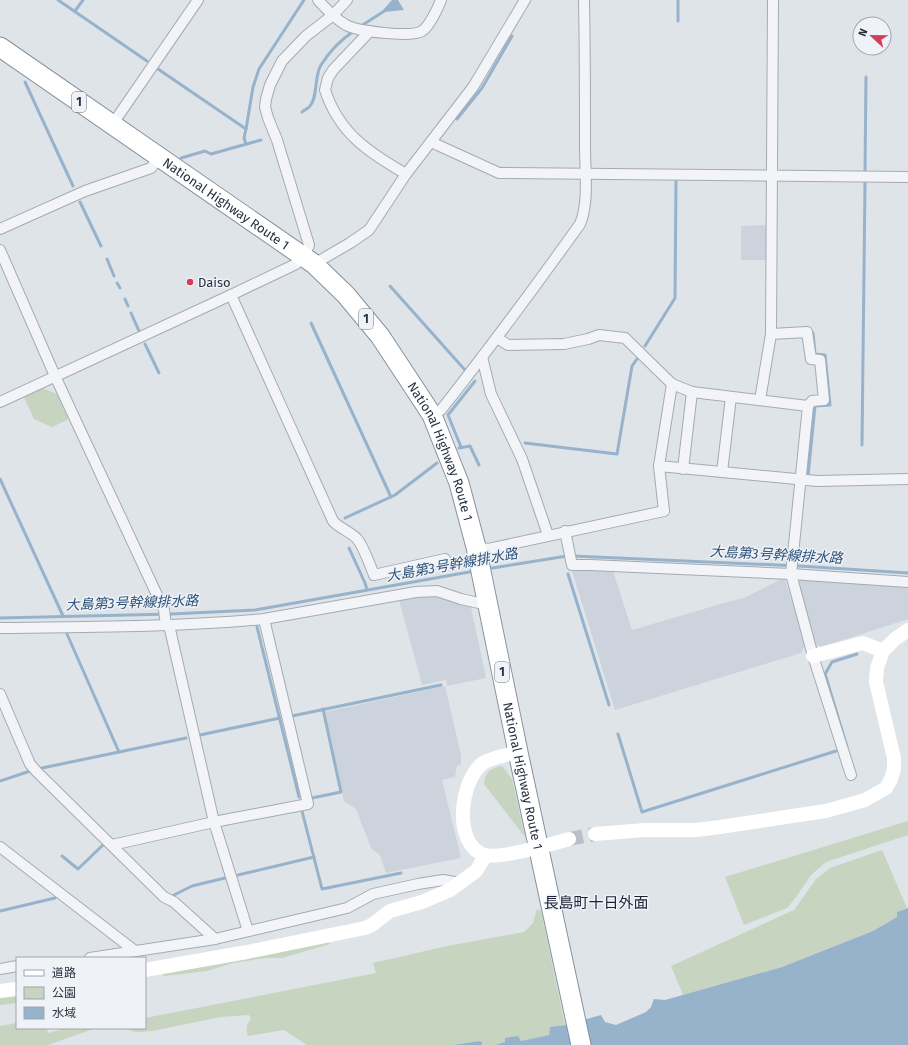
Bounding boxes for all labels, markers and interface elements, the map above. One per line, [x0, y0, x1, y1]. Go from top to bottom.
north arrow [852, 16, 892, 56]
text: N [856, 27, 871, 38]
road number: 1 [72, 92, 86, 112]
street label: National Highway Route 1 [160, 154, 292, 252]
place label: Daiso [198, 275, 231, 290]
marker: Daiso [185, 277, 195, 287]
road number: 1 [359, 309, 373, 329]
street label: National Highway Route 1 [405, 379, 476, 522]
water label: 大島第3号幹線排水路 [709, 543, 844, 567]
water label: 大島第3号幹線排水路 [385, 545, 520, 585]
water label: 大島第3号幹線排水路 [65, 592, 200, 614]
road number: 1 [495, 662, 509, 682]
street label: National Highway Route 1 [500, 701, 546, 851]
district label: 長島町十日外面 [543, 894, 649, 912]
legend [16, 957, 146, 1029]
text: 道路 [52, 966, 76, 980]
text: 公園 [52, 986, 76, 1000]
text: 水域 [52, 1006, 76, 1020]

